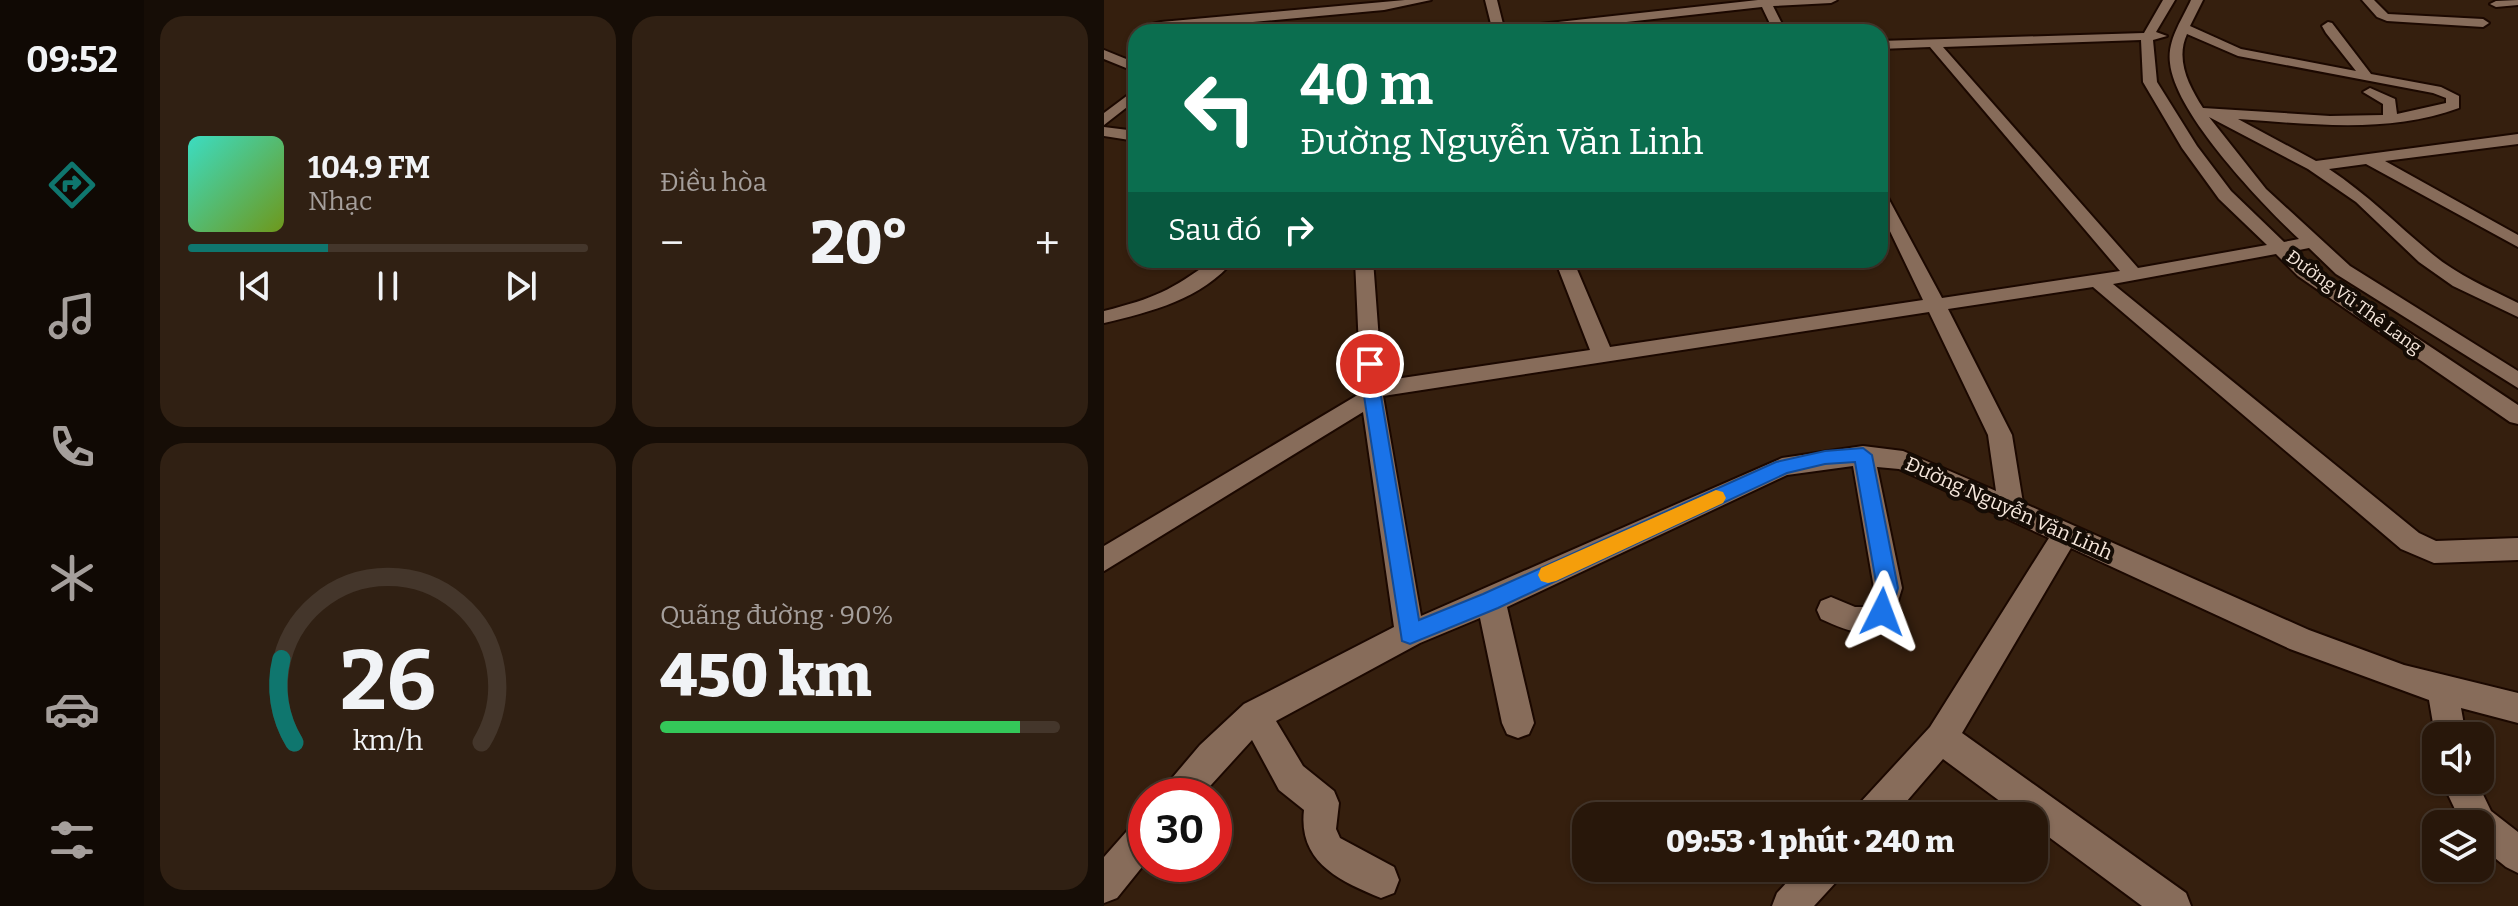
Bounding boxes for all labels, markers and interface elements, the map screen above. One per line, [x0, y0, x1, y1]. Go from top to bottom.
text: 09:52 [26, 38, 118, 82]
text: 40 m [1300, 52, 1433, 119]
icon: left [1168, 56, 1272, 160]
text: Đường Nguyễn Văn Linh [1300, 120, 1704, 164]
text: 104.9 FM [308, 150, 430, 186]
icon: directions [44, 157, 100, 213]
text: Điều hòa [660, 167, 767, 198]
text: Nhạc [308, 186, 372, 217]
text: 20° [810, 207, 909, 279]
icon: right [1277, 208, 1321, 252]
text: Sau đó [1168, 212, 1261, 248]
text: − [660, 217, 684, 270]
text: + [1035, 217, 1060, 270]
street label: Đường Vũ Thê Lang [2282, 246, 2426, 358]
icon: previous [233, 264, 277, 308]
icon: pause [366, 264, 410, 308]
icon: next [499, 264, 543, 308]
icon: music [44, 288, 100, 344]
pin [1336, 330, 1404, 398]
icon: arrive [1348, 342, 1392, 386]
icon: phone [44, 419, 100, 475]
street label: Đường Nguyễn Văn Linh [1902, 451, 2117, 565]
icon: climate [44, 550, 100, 606]
position arrow [1840, 570, 1924, 654]
text: Quãng đường · 90% [660, 600, 894, 631]
text: 26 [340, 630, 436, 730]
text: 450 km [660, 640, 871, 712]
icon: car [44, 681, 100, 737]
map controls [2422, 722, 2494, 882]
button: sound [2422, 722, 2494, 794]
text: km/h [353, 723, 424, 758]
speed limit sign: 30 [1128, 778, 1232, 882]
button: layers [2422, 810, 2494, 882]
icon: filters [44, 812, 100, 868]
text: 09:53 · 1 phút · 240 m [1666, 824, 1954, 860]

